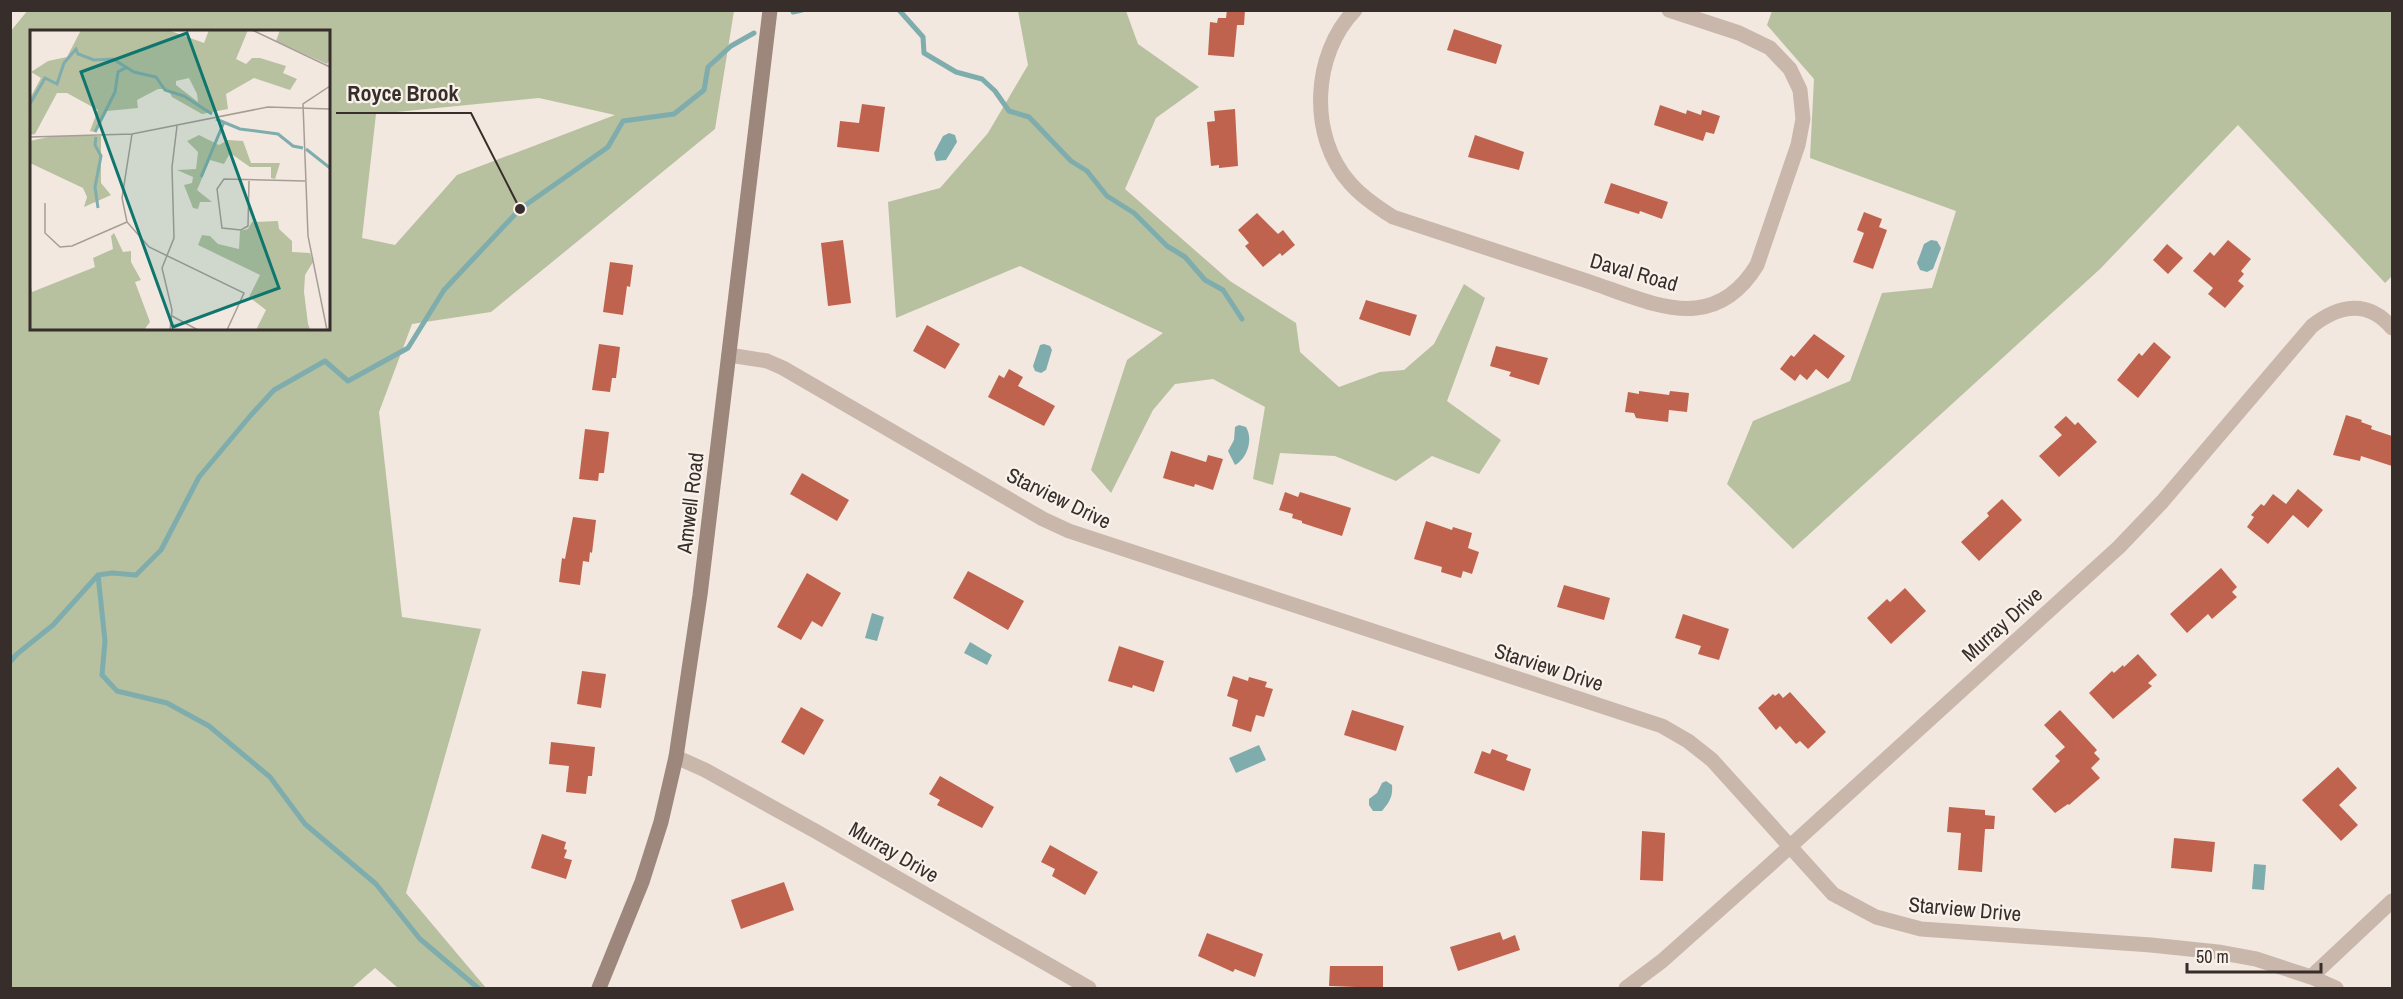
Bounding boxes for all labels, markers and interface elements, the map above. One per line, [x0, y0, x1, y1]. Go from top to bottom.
inset map [30, 30, 330, 330]
callout: Royce Brook [336, 73, 471, 113]
text: Royce Brook [347, 78, 460, 108]
street label: Daval Road [1587, 246, 1681, 298]
street label: Amwell Road [669, 451, 711, 556]
street label: Starview Drive [1002, 460, 1116, 536]
street label: Murray Drive [1955, 580, 2049, 668]
street label: Starview Drive [1491, 636, 1607, 698]
street label: Murray Drive [844, 815, 944, 889]
street label: Starview Drive [1907, 890, 2023, 928]
scale bar [2187, 936, 2320, 974]
text: 50 m [2196, 944, 2229, 969]

